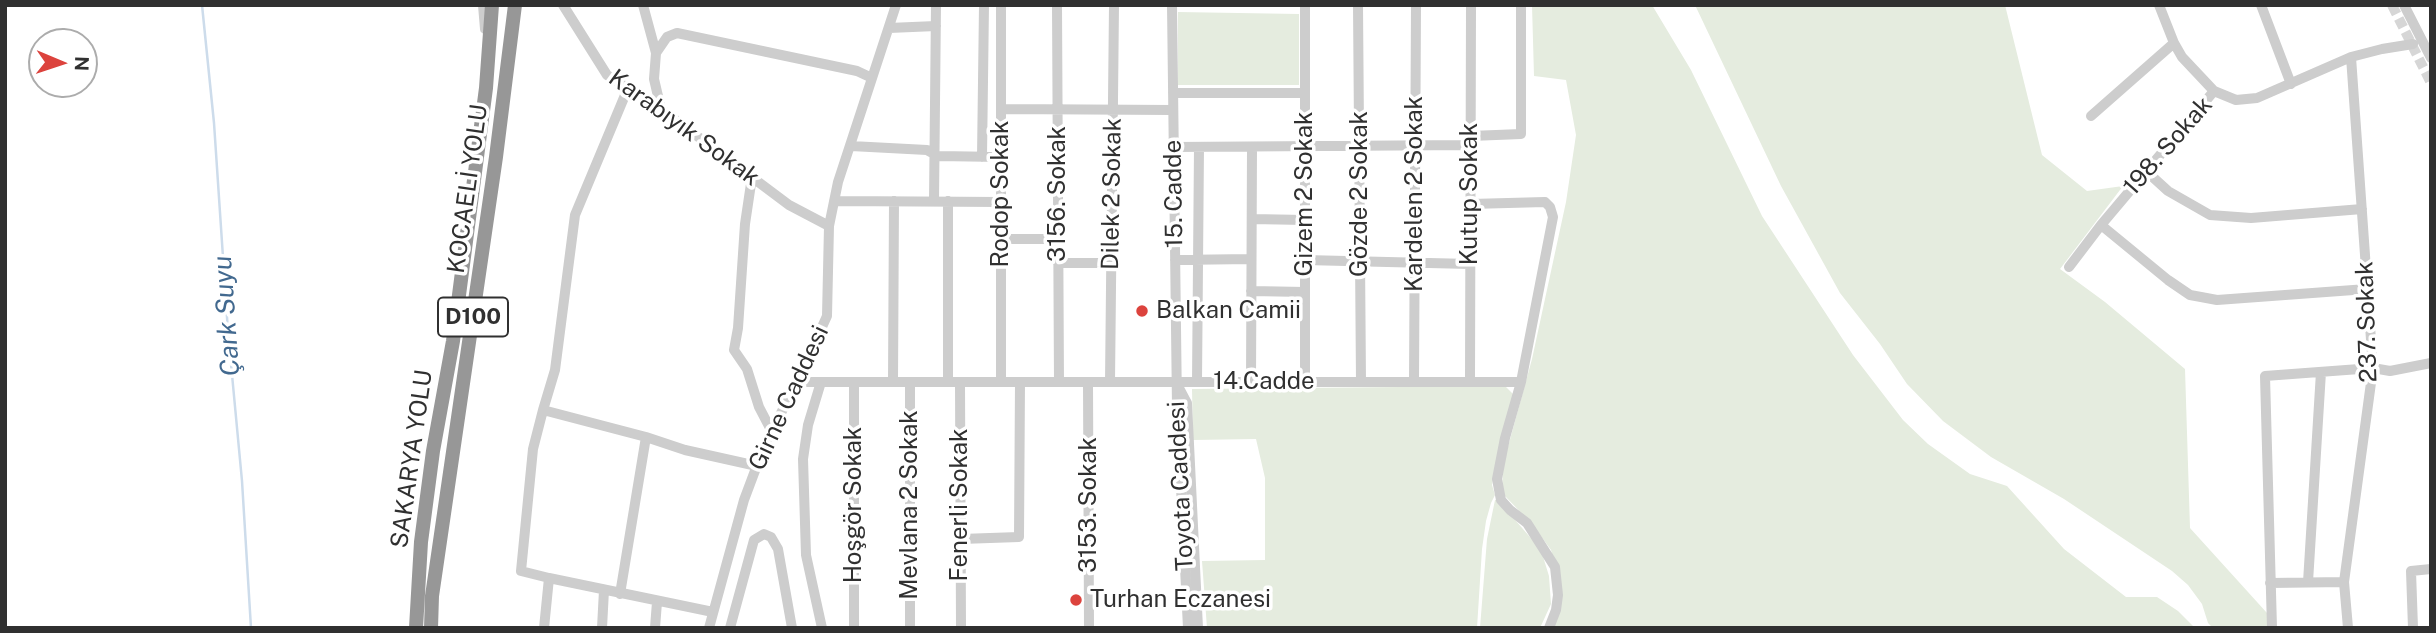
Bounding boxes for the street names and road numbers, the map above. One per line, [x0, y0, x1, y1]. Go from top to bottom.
street label: Karabıyık Sokak [603, 64, 765, 192]
street label: 198. Sokak [2117, 91, 2219, 201]
street label: Kardelen 2 Sokak [1401, 96, 1429, 292]
street label: KOCAELİ YOLU [442, 103, 494, 275]
street label: Gözde 2 Sokak [1346, 111, 1374, 277]
street label: Gizem 2 Sokak [1291, 112, 1319, 276]
street label: Dilek 2 Sokak [1096, 118, 1128, 270]
street label: Rodop Sokak [987, 121, 1015, 267]
street label: Kutup Sokak [1456, 123, 1484, 265]
street label: 3156. Sokak [1044, 126, 1072, 262]
street label: 15. Cadde [1159, 140, 1189, 248]
street label: 237. Sokak [2350, 261, 2384, 383]
road number: D100 [438, 298, 508, 336]
street label: Girne Caddesi [743, 321, 835, 475]
street label: SAKARYA YOLU [385, 368, 439, 550]
street label: 14.Cadde [1213, 368, 1315, 396]
street label: Toyota Caddesi [1162, 400, 1200, 572]
street label: Mevlana 2 Sokak [896, 410, 924, 600]
street label: Hoşgör Sokak [840, 427, 868, 583]
street label: Fenerli Sokak [946, 429, 974, 581]
street label: 3153. Sokak [1075, 437, 1103, 573]

